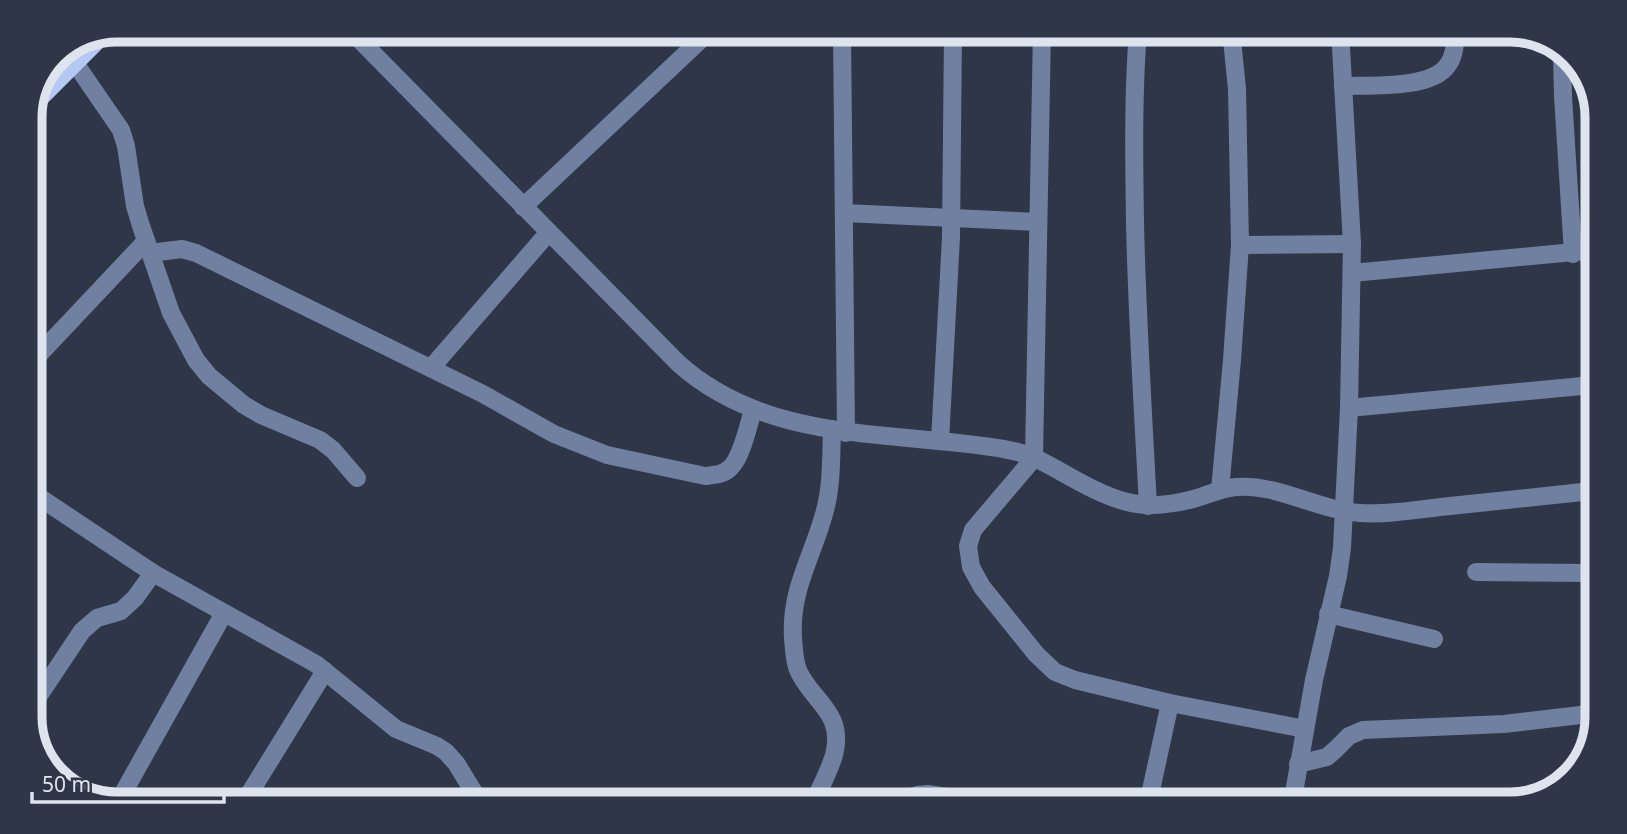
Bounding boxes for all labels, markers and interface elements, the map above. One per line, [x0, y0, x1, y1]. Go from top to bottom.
scale bar [32, 760, 224, 804]
text: 50 m [42, 770, 91, 798]

